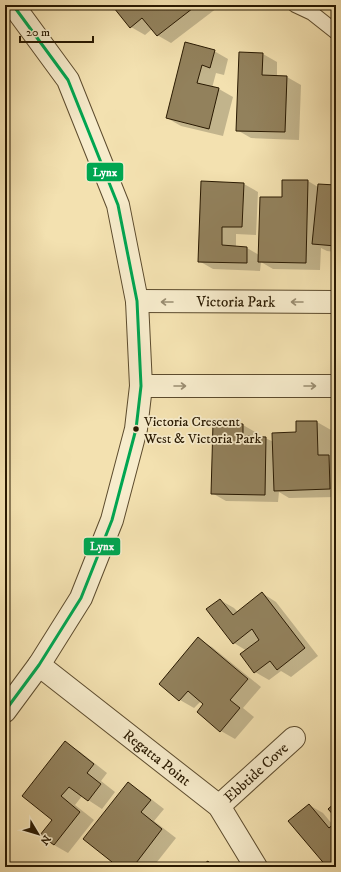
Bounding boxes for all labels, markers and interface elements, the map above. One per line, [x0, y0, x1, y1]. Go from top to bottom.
scale bar [20, 18, 93, 44]
text: 20 m [26, 25, 50, 40]
line badge: Lynx [86, 162, 124, 182]
text: Lynx [93, 166, 118, 180]
street label: Victoria Park [195, 292, 276, 312]
one-way arrow [161, 298, 174, 305]
one-way arrow [291, 298, 304, 306]
one-way arrow [173, 382, 186, 390]
one-way arrow [303, 382, 316, 390]
place label: Victoria Crescent West & Victoria Park [143, 413, 262, 448]
marker: Victoria Crescent West & Victoria Park [131, 424, 141, 434]
line badge: Lynx [83, 537, 121, 556]
text: Lynx [90, 540, 115, 554]
street label: Regatta Point [119, 725, 195, 791]
street label: Ebbtide Cove [220, 739, 293, 807]
north arrow [18, 814, 58, 854]
text: N [37, 832, 53, 847]

